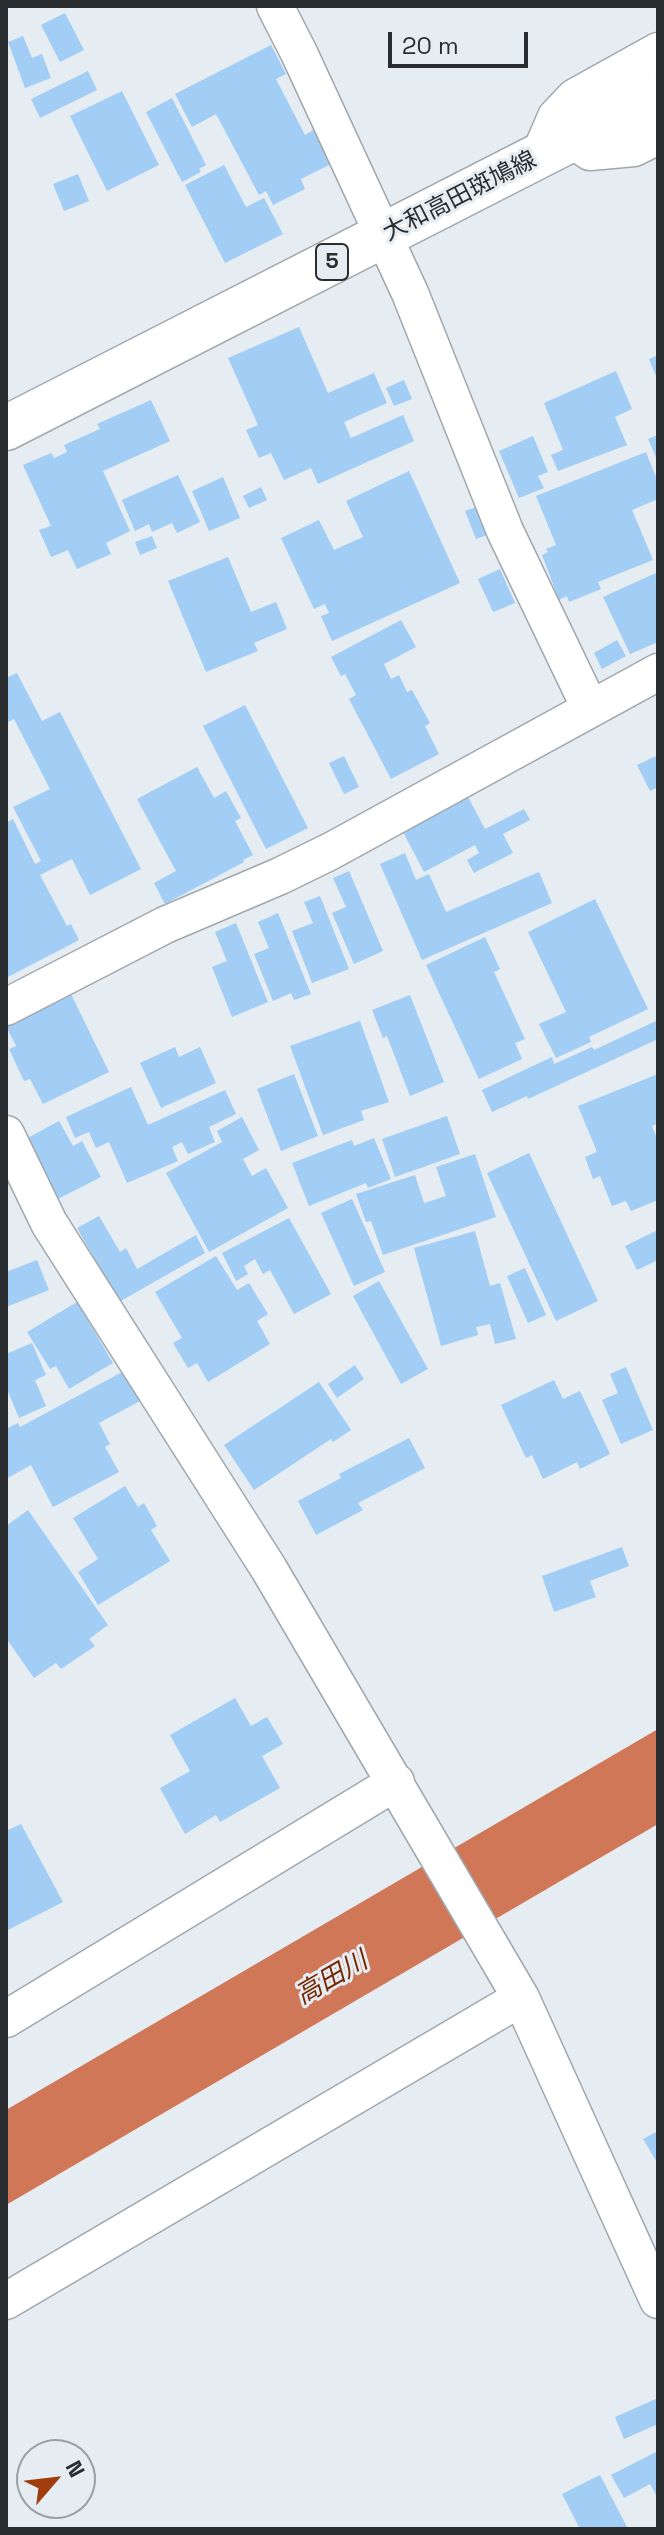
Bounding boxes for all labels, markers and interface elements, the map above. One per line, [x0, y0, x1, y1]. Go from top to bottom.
scale bar [392, 16, 532, 66]
text: 20 m [402, 30, 459, 61]
street label: 大和高田斑鳩線 [379, 146, 541, 248]
road number: 5 [316, 244, 348, 280]
water label: 高田川 [290, 1946, 374, 2012]
north arrow [16, 2439, 96, 2519]
text: N [60, 2456, 91, 2482]

